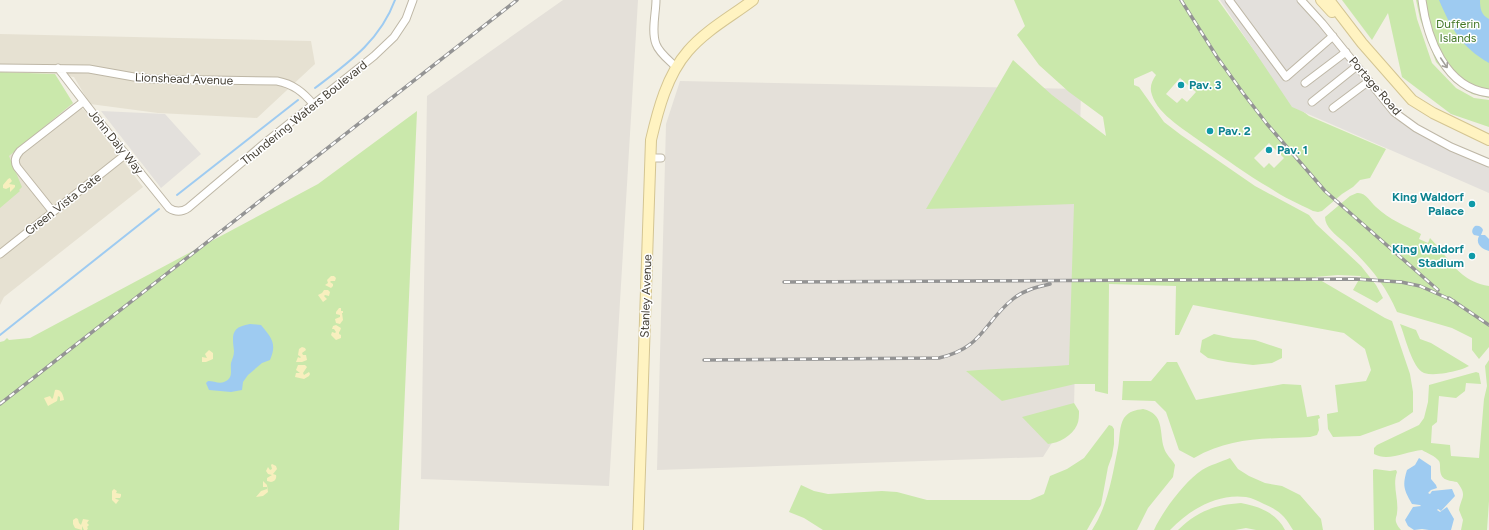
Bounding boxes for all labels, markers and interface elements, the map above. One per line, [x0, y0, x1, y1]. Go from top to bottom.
park label: Dufferin Islands [1436, 17, 1480, 45]
street label: Portage Road [1346, 54, 1404, 118]
one-way arrow [1440, 57, 1448, 68]
street label: Thundering Waters Boulevard [238, 58, 370, 168]
street label: Lionshead Avenue [135, 70, 234, 88]
place label: Pav. 3 [1189, 78, 1222, 92]
marker: Pav. 3 [1176, 80, 1186, 90]
street label: John Daly Way [86, 107, 147, 178]
place label: Pav. 2 [1218, 124, 1251, 138]
marker: Pav. 2 [1205, 126, 1215, 136]
place label: Pav. 1 [1277, 143, 1308, 157]
marker: Pav. 1 [1264, 145, 1274, 155]
street label: Green Vista Gate [22, 170, 104, 238]
place label: King Waldorf Palace [1392, 190, 1464, 218]
marker: King Waldorf Palace [1467, 199, 1477, 209]
place label: King Waldorf Stadium [1392, 242, 1464, 270]
marker: King Waldorf Stadium [1467, 251, 1477, 261]
street label: Stanley Avenue [638, 254, 654, 338]

